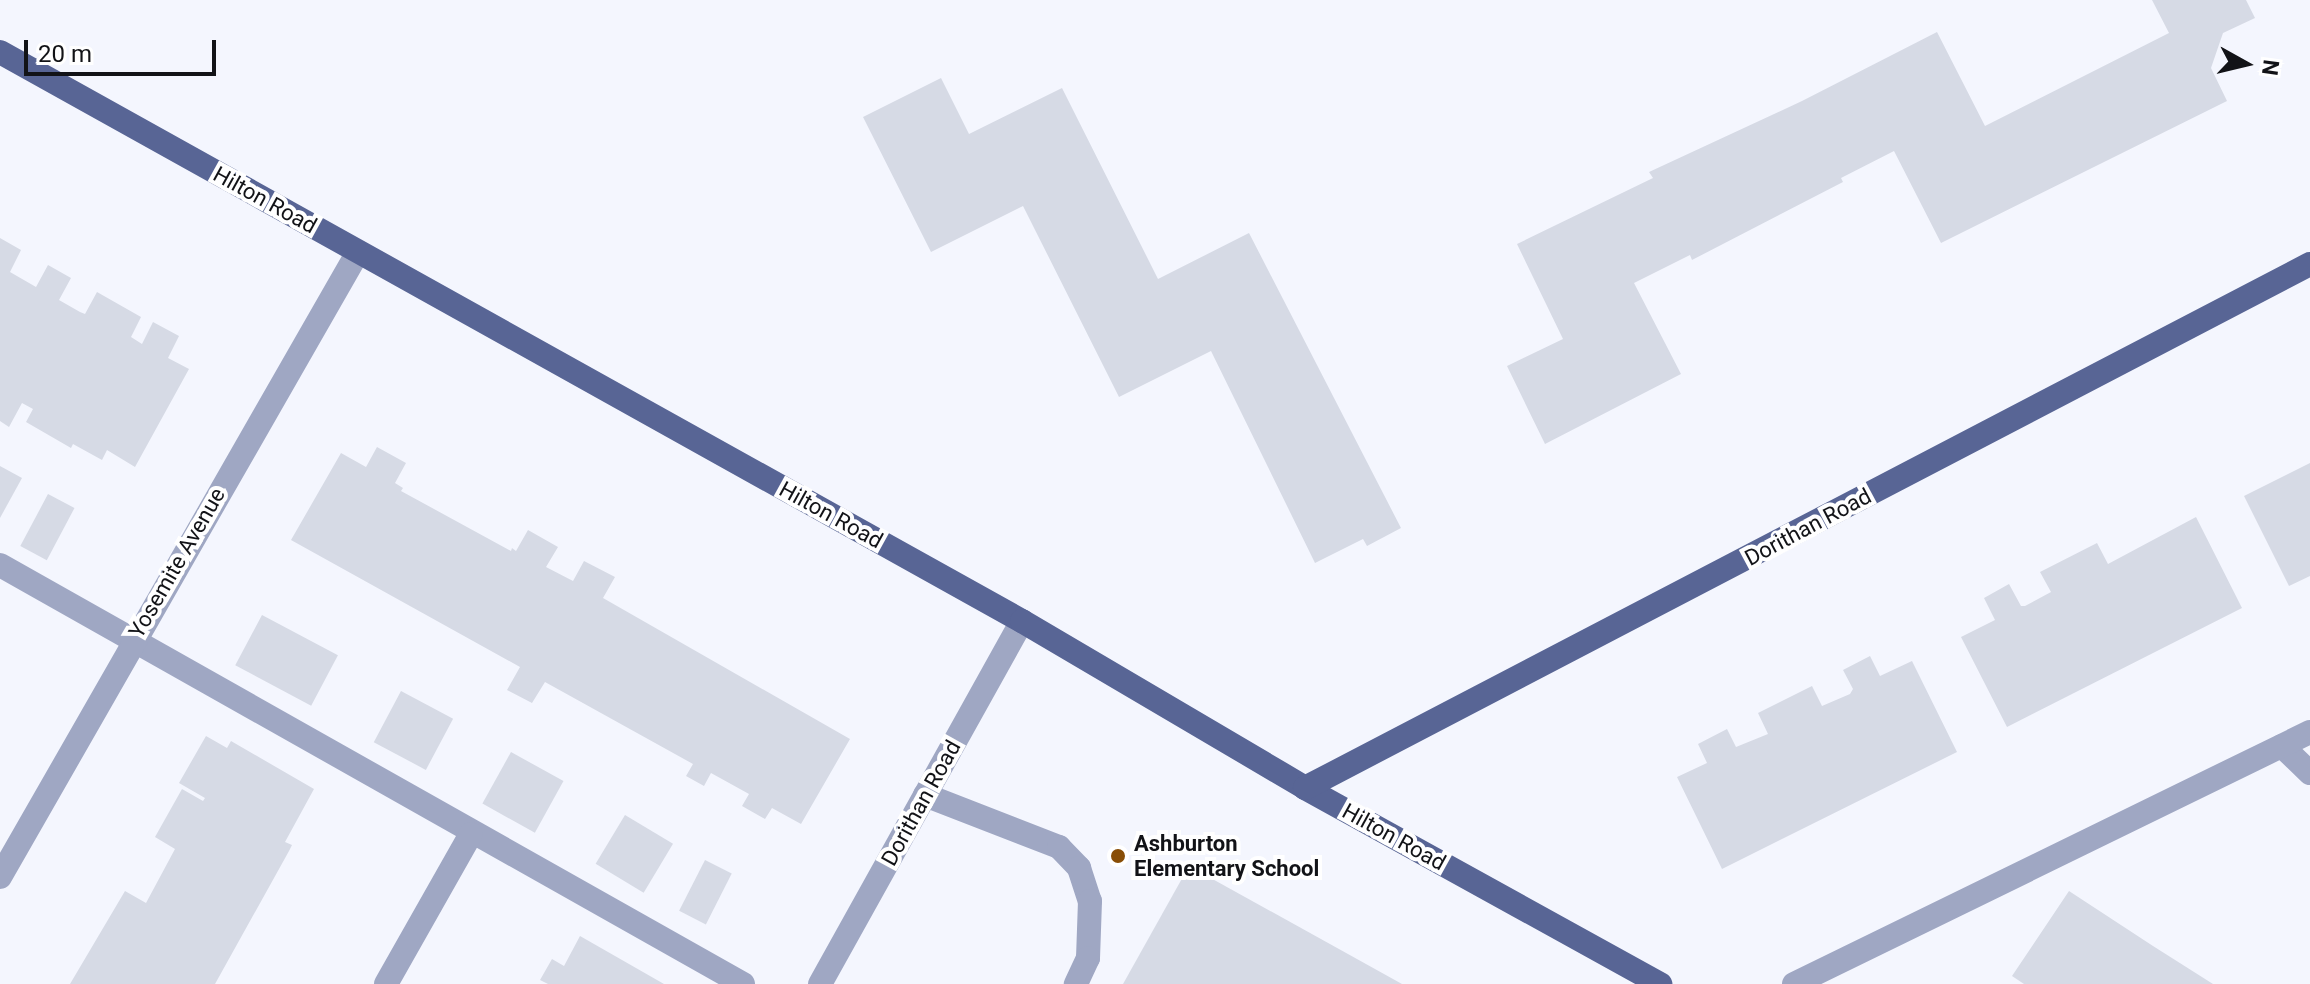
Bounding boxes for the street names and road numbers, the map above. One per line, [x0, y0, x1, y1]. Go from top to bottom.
street label: Hilton Road [209, 161, 321, 239]
street label: Hilton Road [775, 476, 887, 554]
street label: Yosemite Avenue [123, 483, 231, 643]
street label: Dorithan Road [1740, 483, 1876, 571]
street label: Dorithan Road [876, 736, 966, 870]
street label: Hilton Road [1338, 798, 1450, 876]

